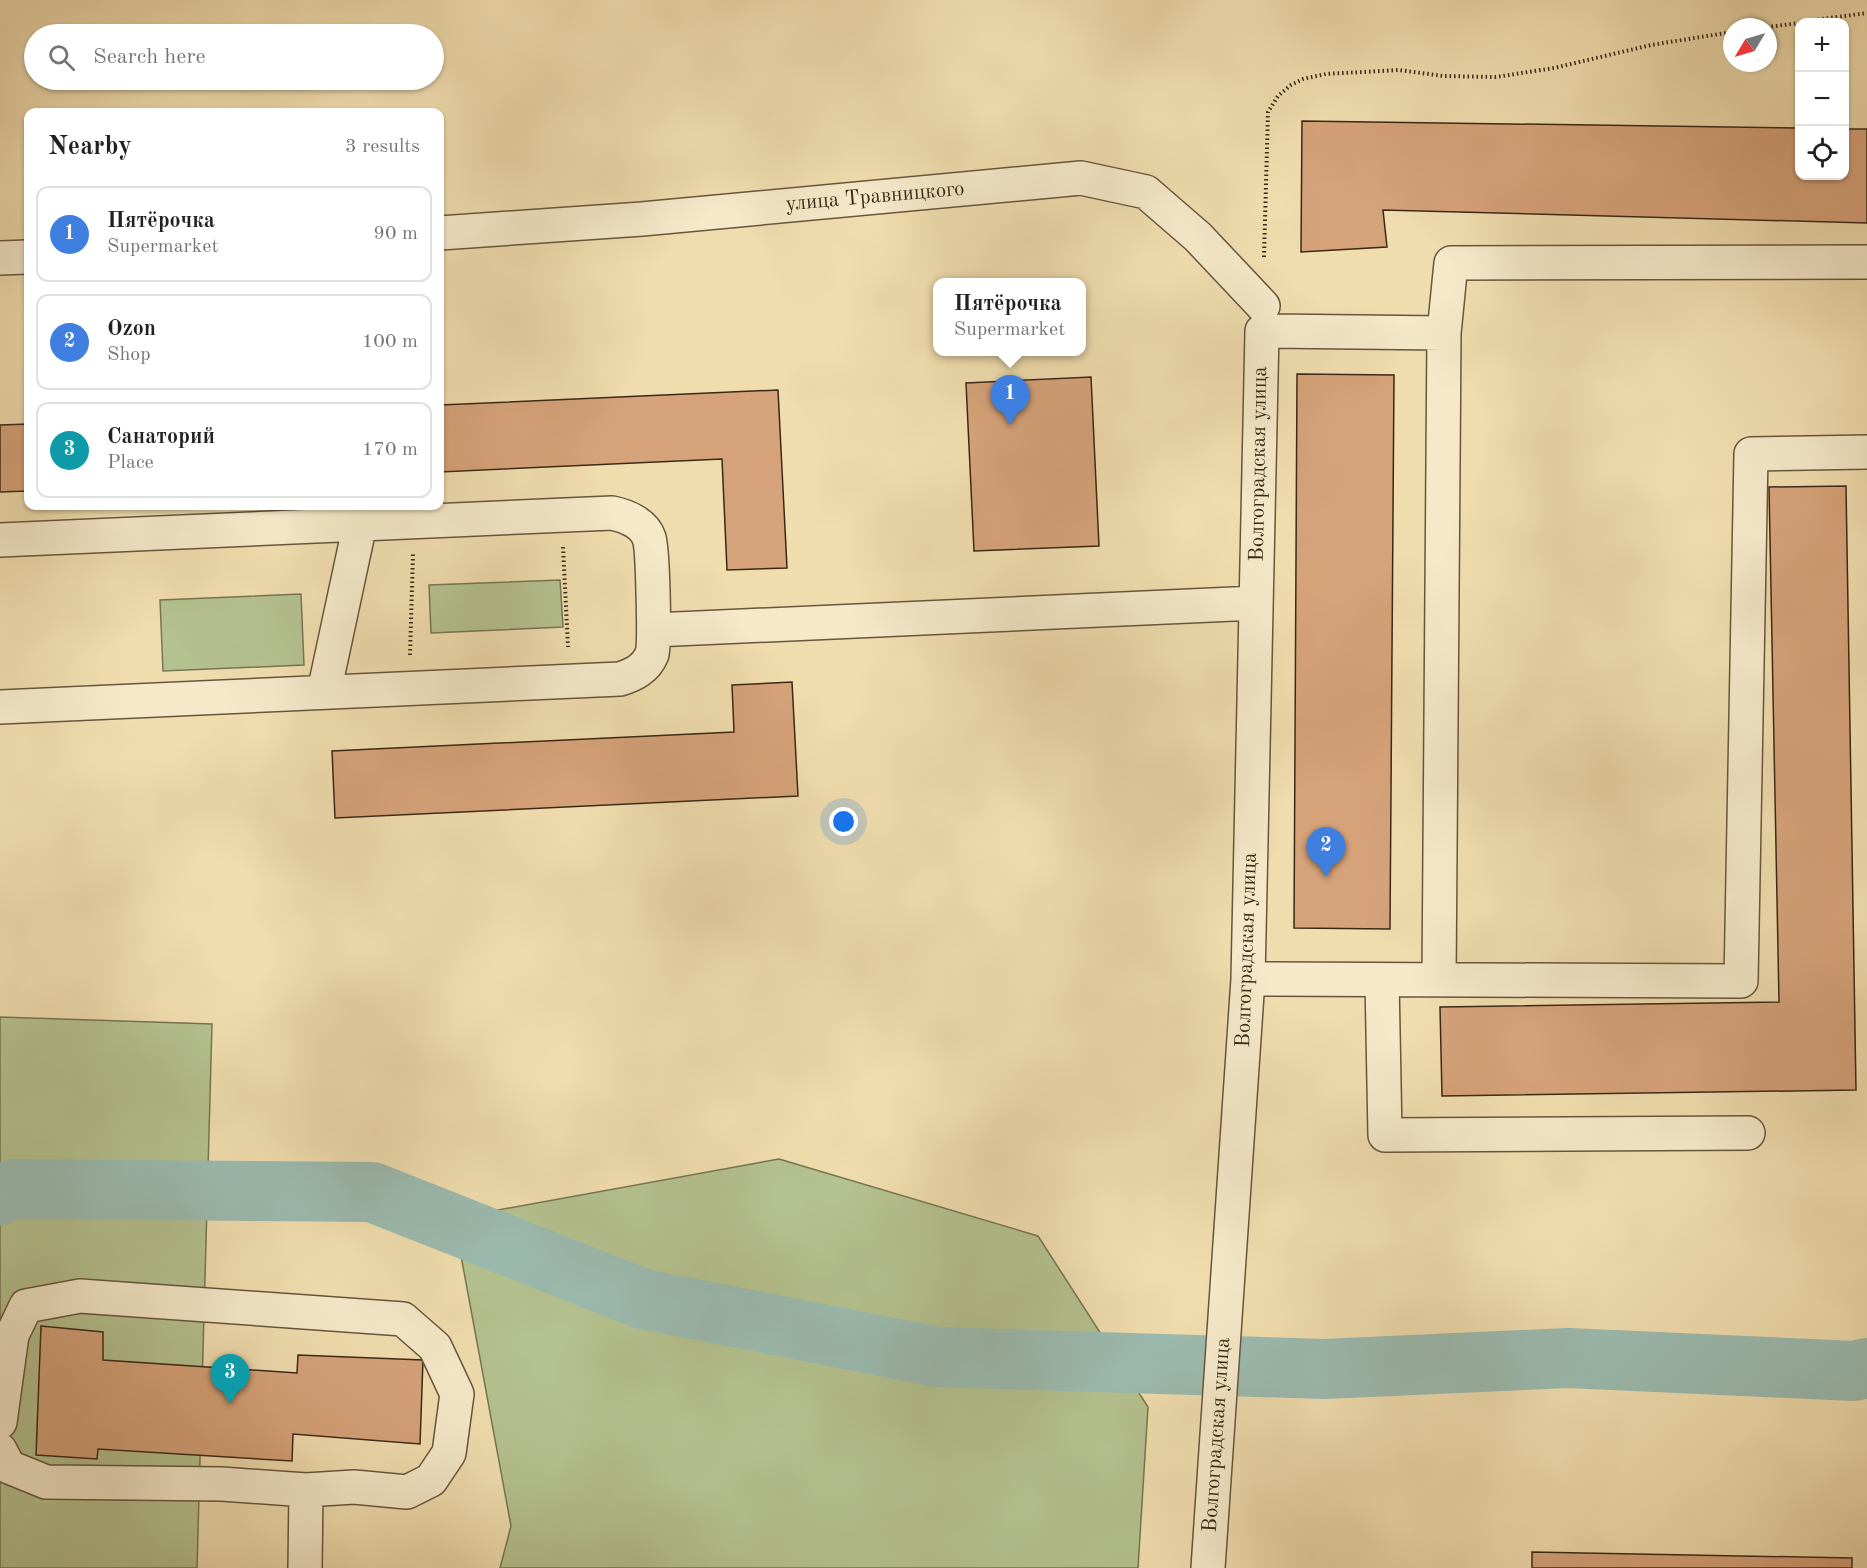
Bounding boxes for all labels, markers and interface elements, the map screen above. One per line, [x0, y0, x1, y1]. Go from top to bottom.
north arrow [1723, 18, 1777, 72]
map controls [1795, 18, 1849, 180]
button: + [1795, 18, 1849, 72]
search box [24, 24, 444, 90]
icon: search [45, 41, 78, 74]
text: Search here [93, 46, 206, 68]
button: − [1795, 72, 1849, 126]
button: locate [1795, 126, 1849, 180]
text: Nearby [48, 134, 132, 160]
text: 3 results [345, 137, 420, 157]
street label: улица Травницкого [785, 179, 965, 215]
text: Пятёрочка [107, 210, 215, 232]
text: 1 [64, 224, 75, 244]
text: 90 m [373, 224, 418, 244]
text: Supermarket [107, 237, 218, 257]
popup [933, 278, 1086, 356]
text: Пятёрочка [954, 293, 1062, 315]
text: Ozon [107, 318, 156, 340]
text: Supermarket [954, 320, 1065, 340]
text: 2 [64, 332, 75, 352]
text: 100 m [362, 332, 418, 352]
text: Shop [107, 345, 151, 365]
street label: Волгоградская улица [1247, 366, 1271, 562]
pin: 1 [990, 376, 1030, 425]
text: Санаторий [107, 426, 215, 448]
text: 3 [64, 440, 75, 460]
text: 170 m [362, 440, 418, 460]
text: Place [107, 453, 154, 473]
your location [829, 807, 858, 836]
pin: 2 [1306, 828, 1346, 877]
street label: Волгоградская улица [1233, 852, 1261, 1048]
street label: Волгоградская улица [1200, 1337, 1234, 1533]
pin: 3 [210, 1354, 250, 1404]

